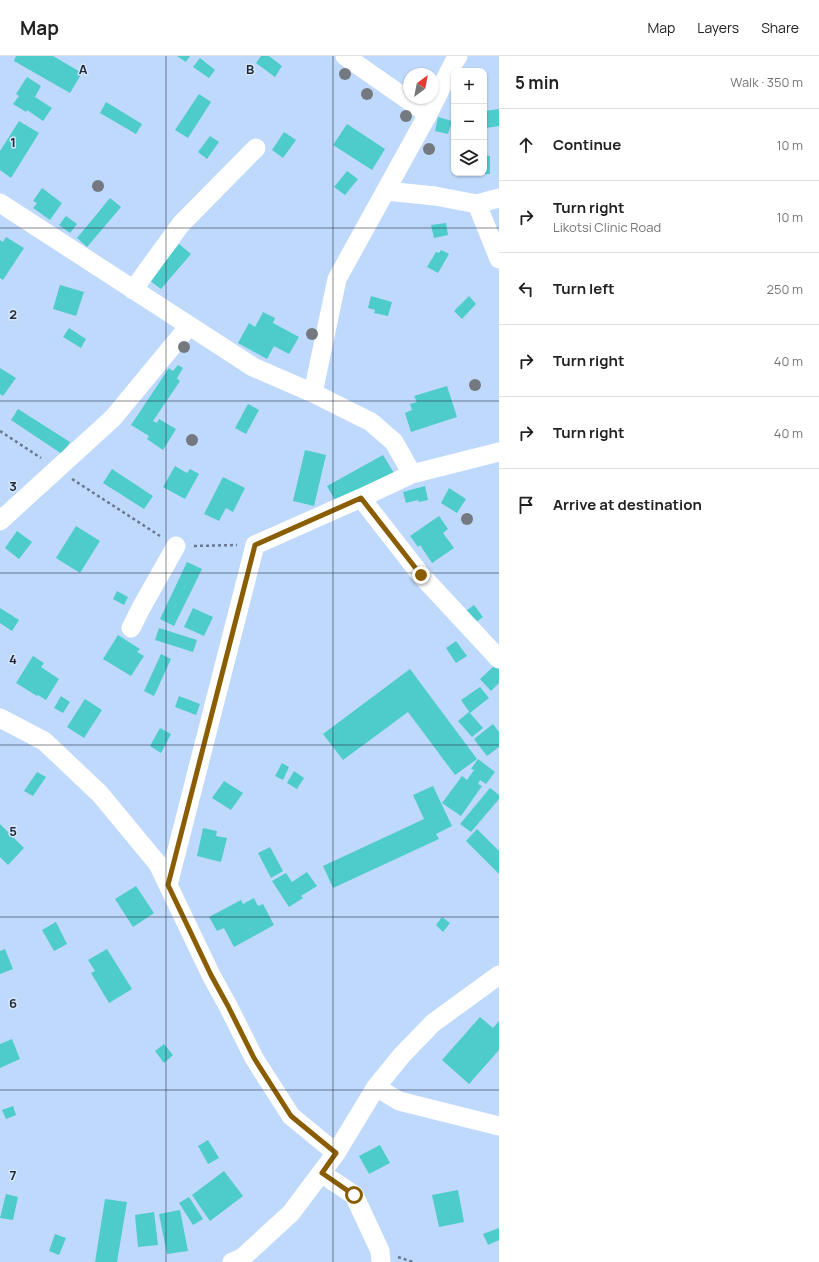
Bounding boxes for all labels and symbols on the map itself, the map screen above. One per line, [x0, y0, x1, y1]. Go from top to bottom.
text: A [79, 60, 88, 78]
text: B [246, 60, 254, 78]
north arrow [403, 68, 439, 104]
text: 1 [10, 133, 16, 151]
text: 2 [9, 305, 17, 323]
text: 3 [9, 477, 17, 495]
route end [412, 566, 430, 584]
text: 4 [9, 650, 17, 668]
text: 5 [9, 822, 17, 840]
text: 6 [9, 994, 17, 1012]
text: 7 [10, 1166, 17, 1184]
route start [345, 1186, 363, 1204]

